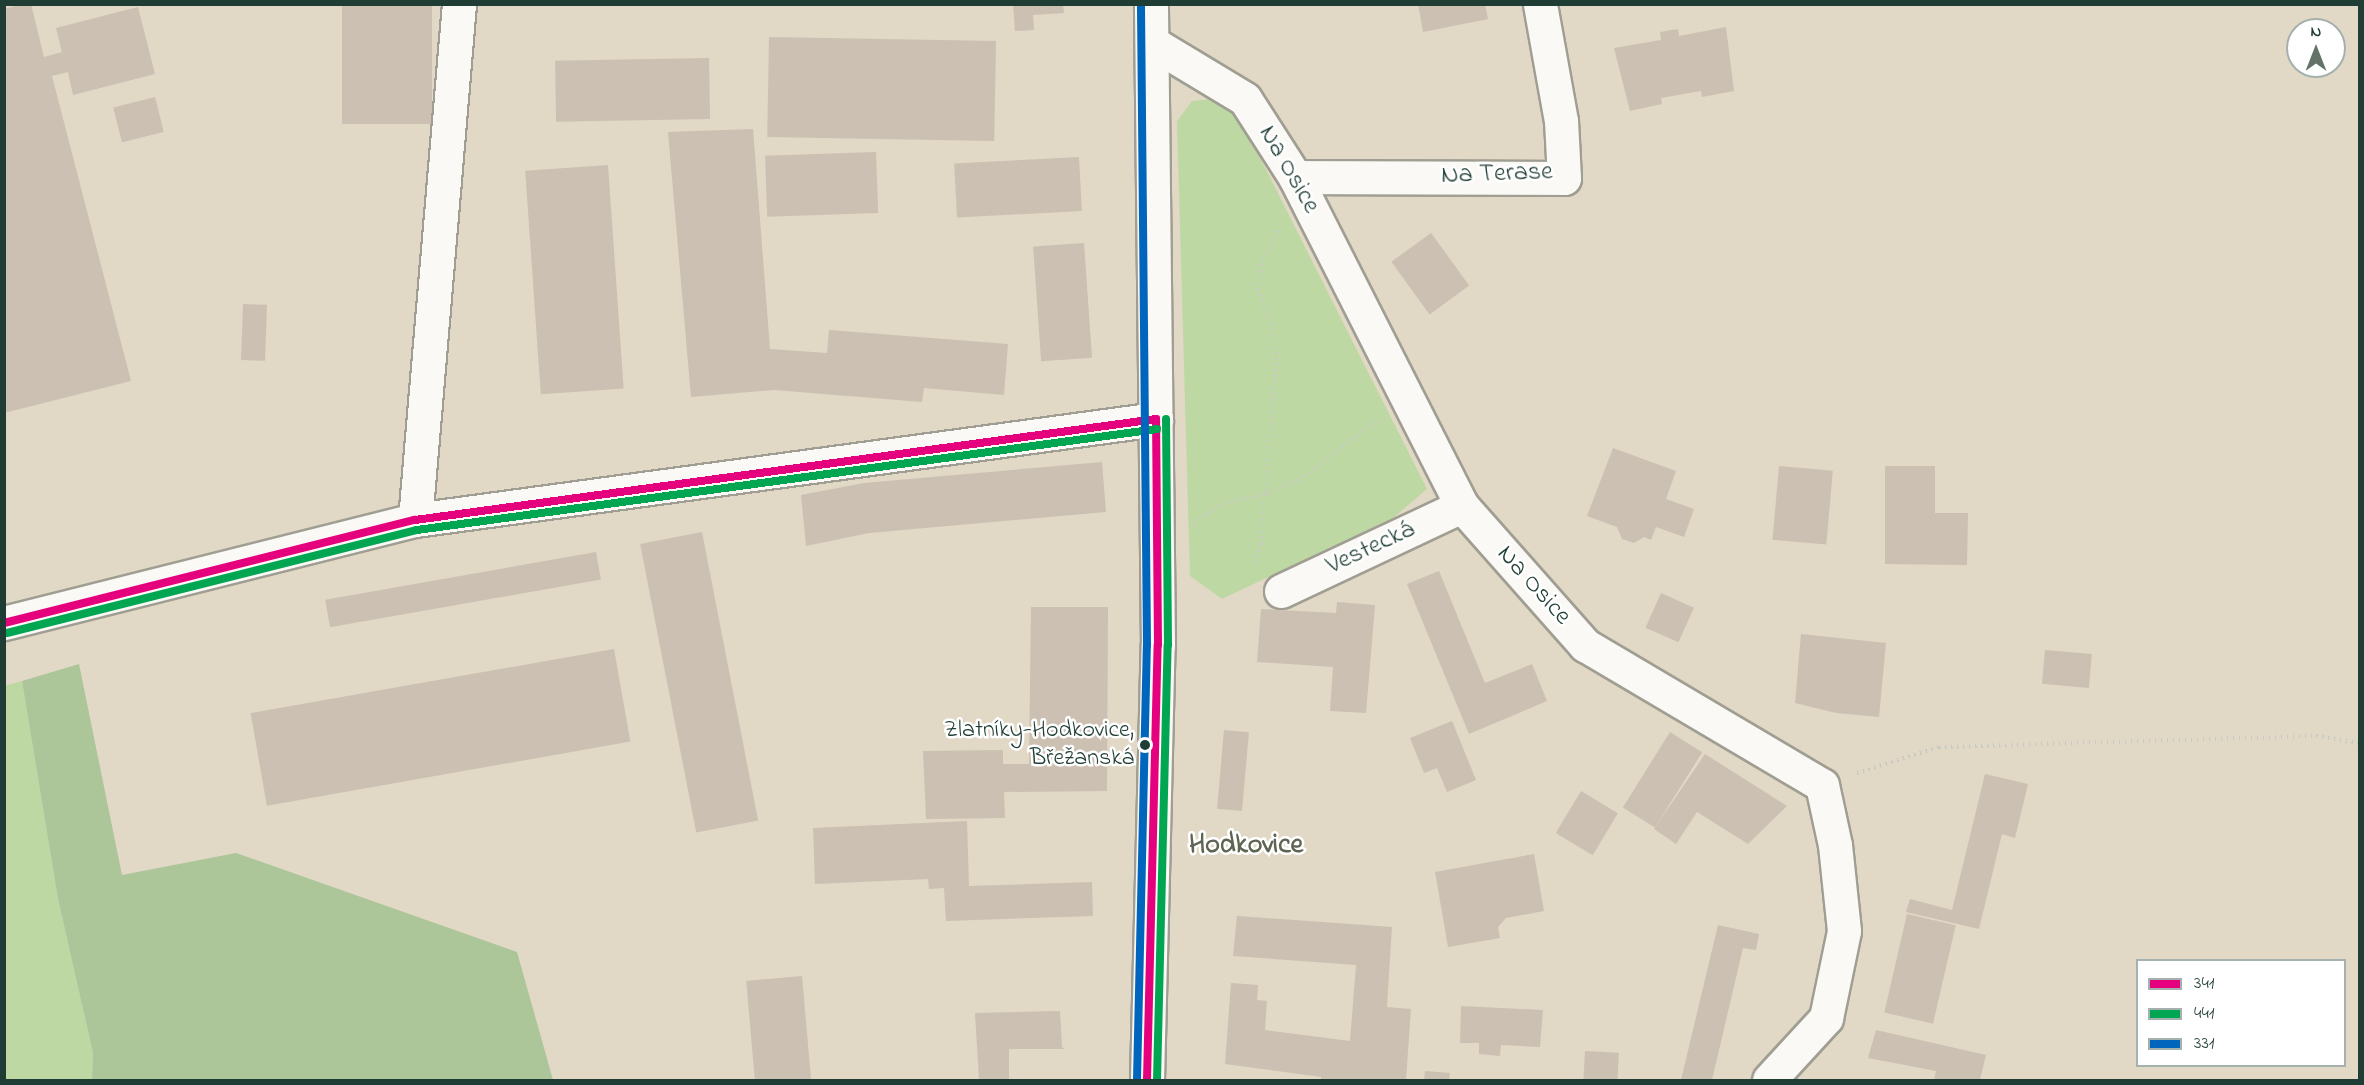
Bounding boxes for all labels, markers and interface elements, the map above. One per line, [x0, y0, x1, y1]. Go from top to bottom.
north arrow [2286, 18, 2346, 78]
text: N [2311, 20, 2321, 44]
street label: Na Osice [1250, 121, 1326, 219]
street label: Na Terase [1441, 157, 1553, 193]
street label: Vestecká [1322, 515, 1420, 583]
street label: Na Osice [1489, 540, 1577, 632]
place label: Zlatníky-Hodkovice, Břežanská [944, 717, 1134, 773]
marker: Zlatníky-Hodkovice, Břežanská [1139, 739, 1151, 751]
district label: Hodkovice [1189, 829, 1303, 863]
legend [2136, 959, 2346, 1067]
text: 341 [2194, 971, 2215, 997]
text: 441 [2194, 1001, 2215, 1027]
text: 331 [2194, 1031, 2215, 1057]

